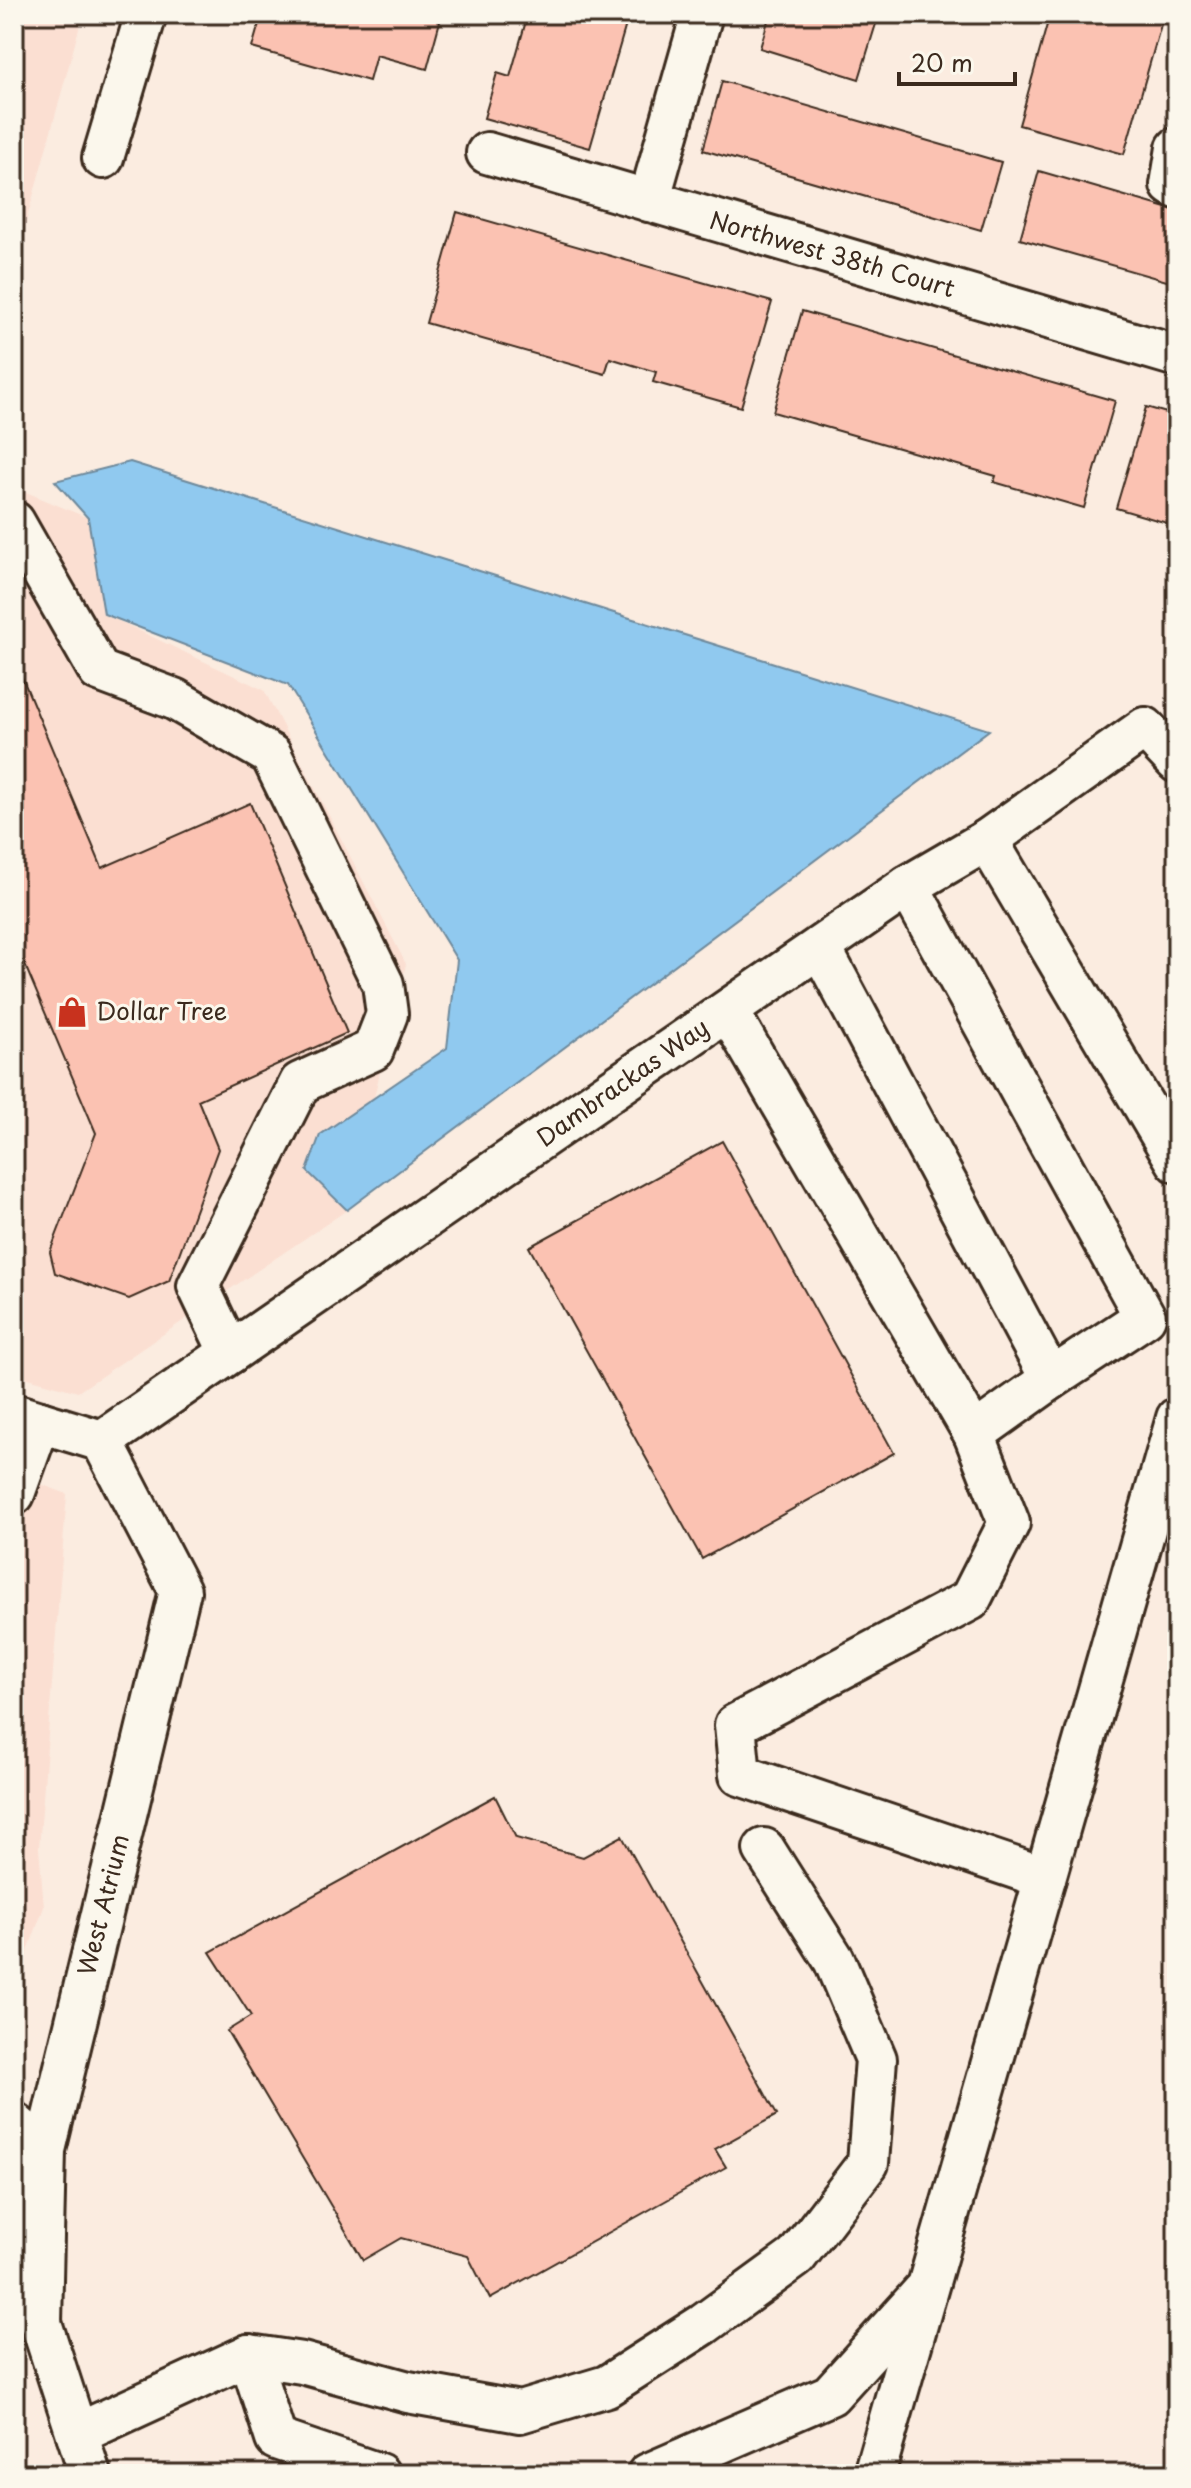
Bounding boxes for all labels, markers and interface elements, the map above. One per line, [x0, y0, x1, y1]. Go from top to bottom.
scale bar [899, 36, 1015, 86]
text: 20 m [911, 44, 973, 80]
street label: Northwest 38th Court [706, 201, 960, 305]
place label: Dollar Tree [96, 992, 227, 1028]
shop icon: Dollar Tree [55, 995, 89, 1029]
street label: Dambrackas Way [528, 1008, 715, 1154]
street label: West Atrium [67, 1830, 137, 1979]

